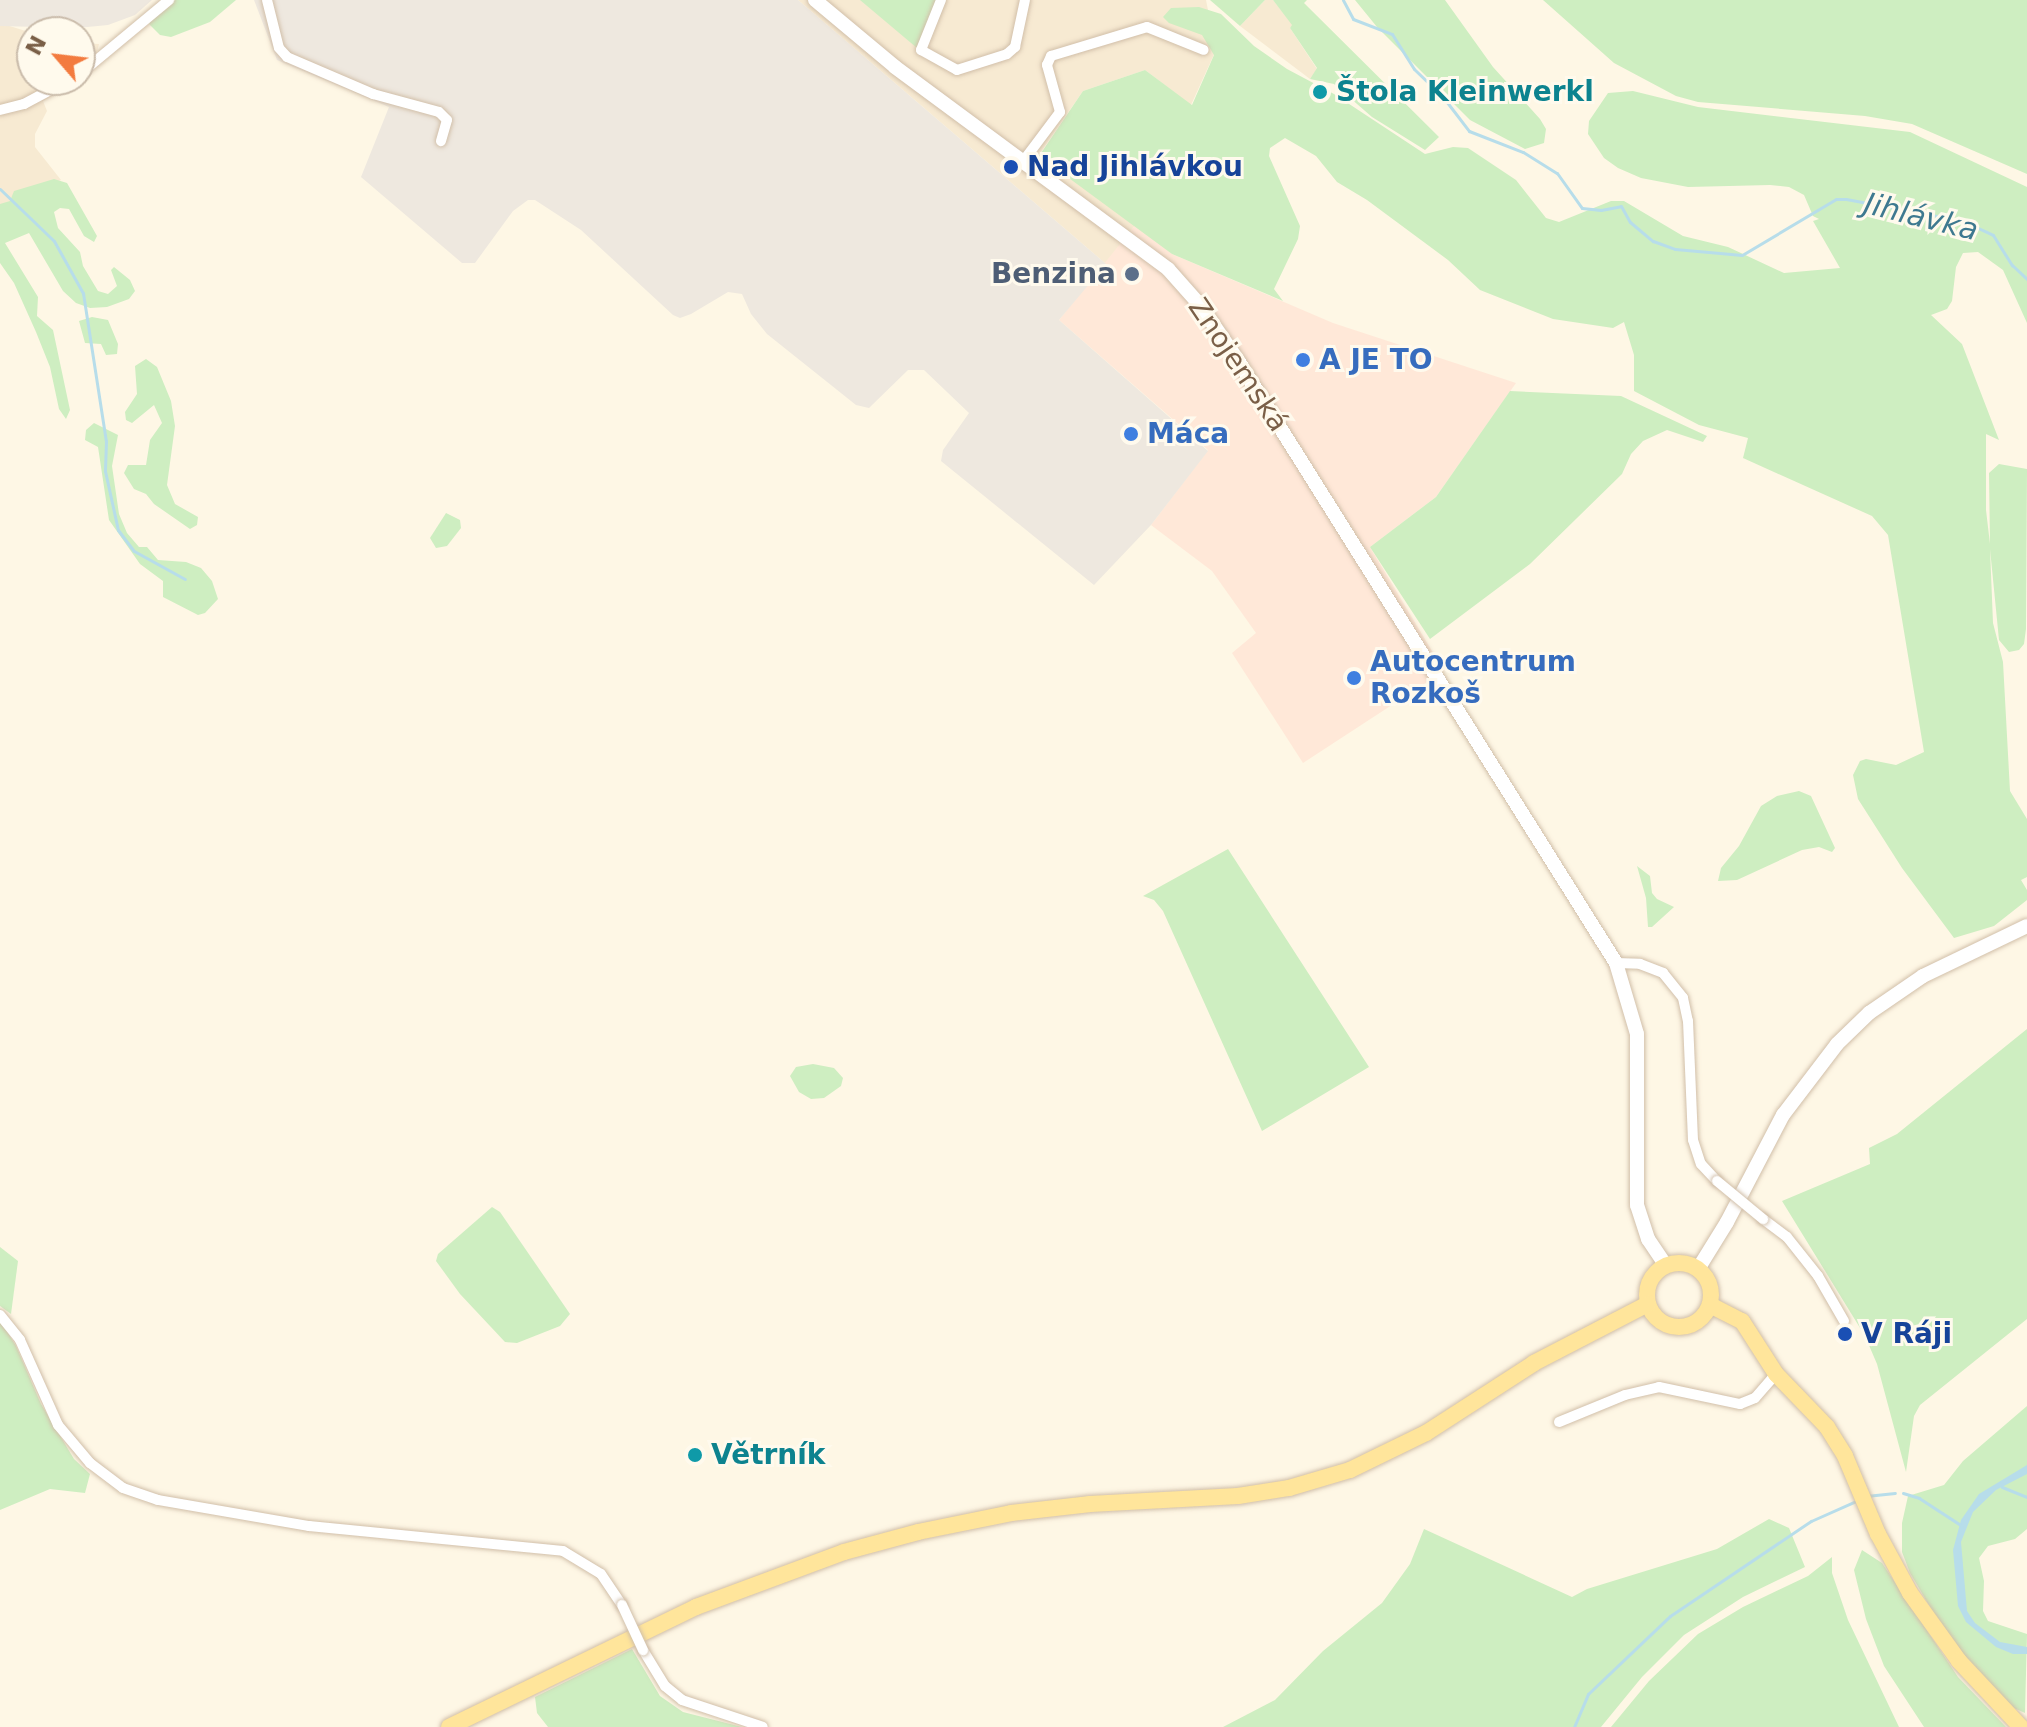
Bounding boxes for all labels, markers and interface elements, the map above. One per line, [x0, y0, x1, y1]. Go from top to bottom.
north arrow [16, 16, 96, 96]
text: N [21, 31, 51, 59]
place label: Štola Kleinwerkl [1336, 75, 1594, 109]
marker: Štola Kleinwerkl [1311, 83, 1329, 101]
place label: Nad Jihlávkou [1027, 150, 1243, 184]
marker: Nad Jihlávkou [1002, 158, 1020, 176]
water label: Jihlávka [1860, 185, 1982, 249]
place label: Benzina [991, 257, 1116, 291]
marker: Benzina [1123, 265, 1141, 283]
street label: Znojemská [1181, 292, 1295, 438]
place label: A JE TO [1319, 343, 1433, 377]
marker: A JE TO [1294, 351, 1312, 369]
place label: Máca [1147, 417, 1229, 451]
marker: Máca [1122, 425, 1140, 443]
place label: Autocentrum Rozkoš [1370, 645, 1576, 711]
marker: Autocentrum Rozkoš [1345, 669, 1363, 687]
place label: V Ráji [1861, 1317, 1952, 1351]
marker: V Ráji [1836, 1325, 1854, 1343]
place label: Větrník [711, 1438, 825, 1472]
marker: Větrník [686, 1446, 704, 1464]

